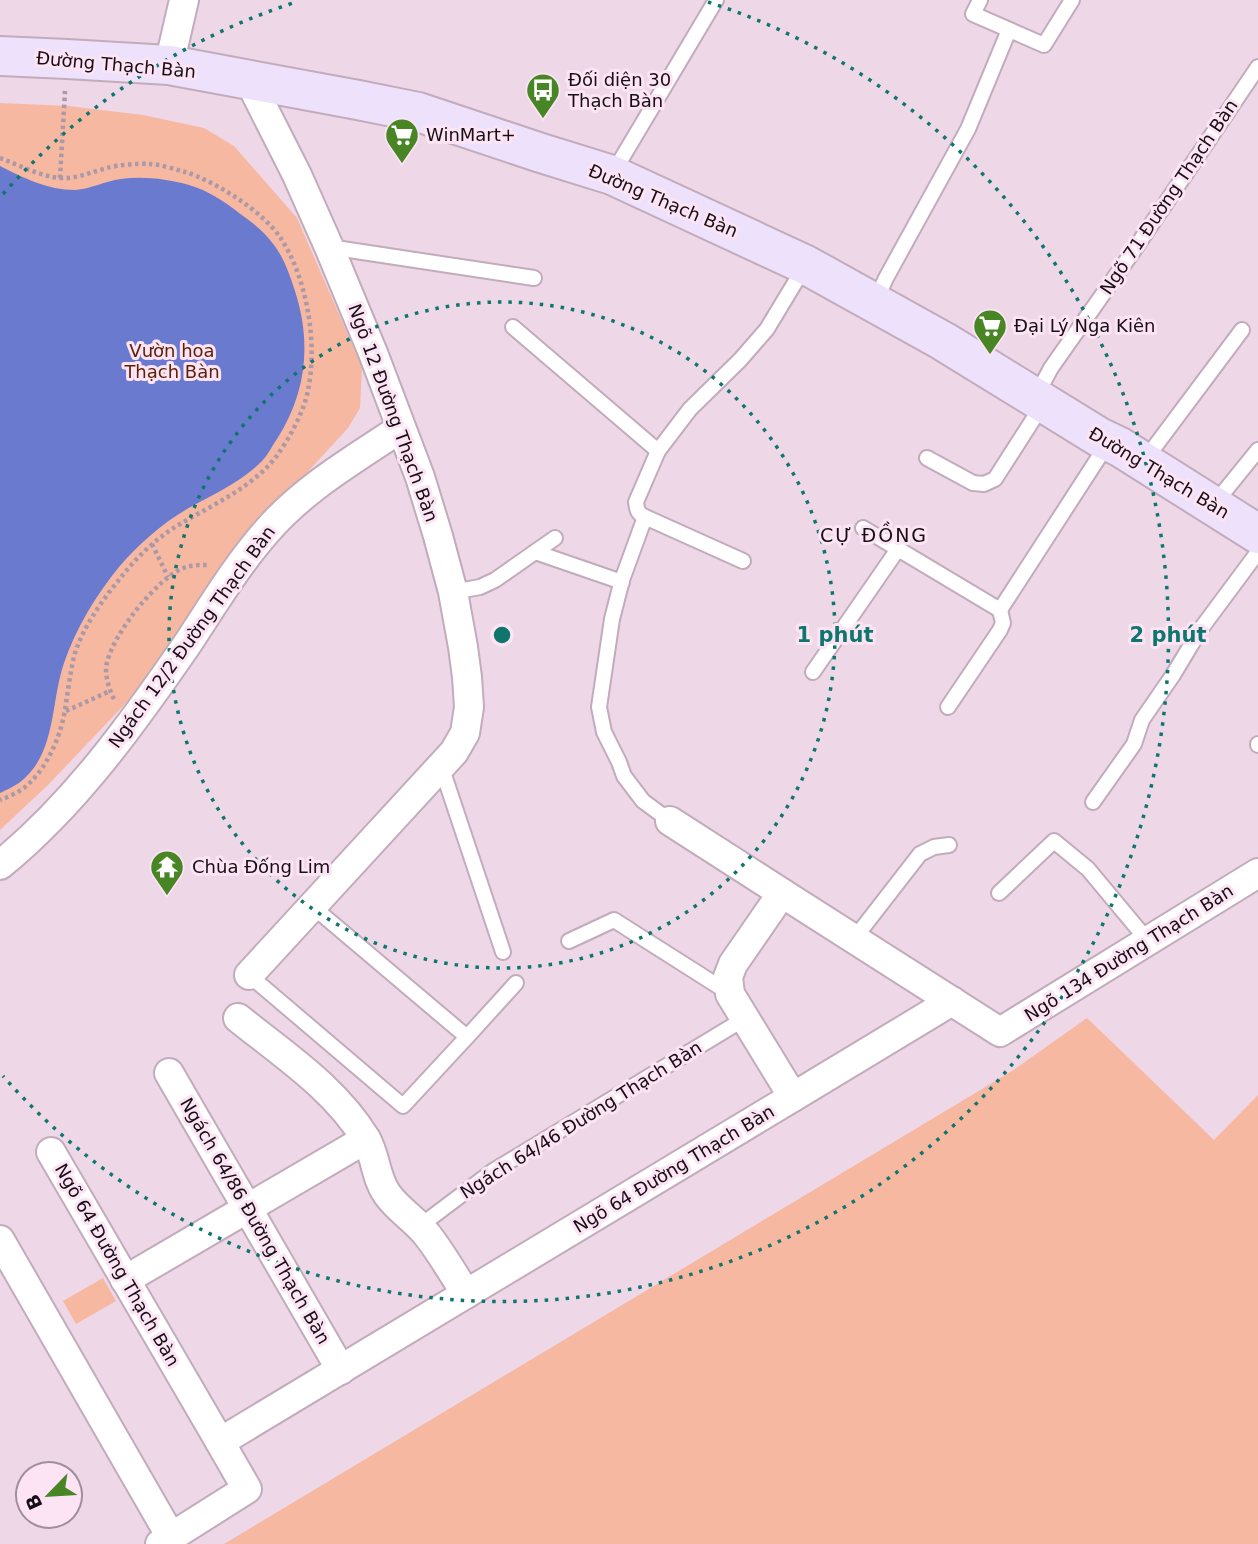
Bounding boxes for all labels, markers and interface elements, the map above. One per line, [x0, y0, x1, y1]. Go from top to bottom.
street label: Đường Thạch Bàn [35, 47, 197, 82]
place label: Đối diện 30 Thạch Bàn [567, 69, 671, 111]
bus stop icon: Đối diện 30 Thạch Bàn [524, 71, 562, 120]
street label: Ngõ 71 Đường Thạch Bàn [1095, 95, 1242, 298]
supermarket icon: WinMart+ [383, 116, 421, 165]
place label: WinMart+ [426, 124, 516, 145]
street label: Đường Thạch Bàn [585, 160, 741, 241]
street label: Ngõ 12 Đường Thạch Bàn [344, 301, 443, 525]
supermarket icon: Đại Lý Nga Kiên [971, 307, 1009, 356]
place label: Đại Lý Nga Kiên [1014, 315, 1155, 336]
park label: Vườn hoa Thạch Bàn [123, 340, 220, 382]
street label: Đường Thạch Bàn [1085, 422, 1233, 523]
district label: CỰ ĐỒNG [820, 521, 928, 546]
street label: Ngách 12/2 Đường Thạch Bàn [104, 522, 279, 752]
centre of rings [490, 623, 514, 647]
text: 1 phút [797, 623, 873, 647]
text: 2 phút [1130, 623, 1206, 647]
temple icon: Chùa Đống Lim [148, 848, 186, 897]
place label: Chùa Đống Lim [192, 856, 330, 877]
street label: Ngõ 134 Đường Thạch Bàn [1021, 880, 1237, 1026]
street label: Ngách 64/46 Đường Thạch Bàn [456, 1036, 705, 1203]
street label: Ngách 64/86 Đường Thạch Bàn [176, 1094, 335, 1348]
street label: Ngõ 64 Đường Thạch Bàn [570, 1100, 778, 1237]
street label: Ngõ 64 Đường Thạch Bàn [51, 1160, 184, 1370]
north arrow [14, 1460, 84, 1530]
text: B [21, 1491, 47, 1513]

